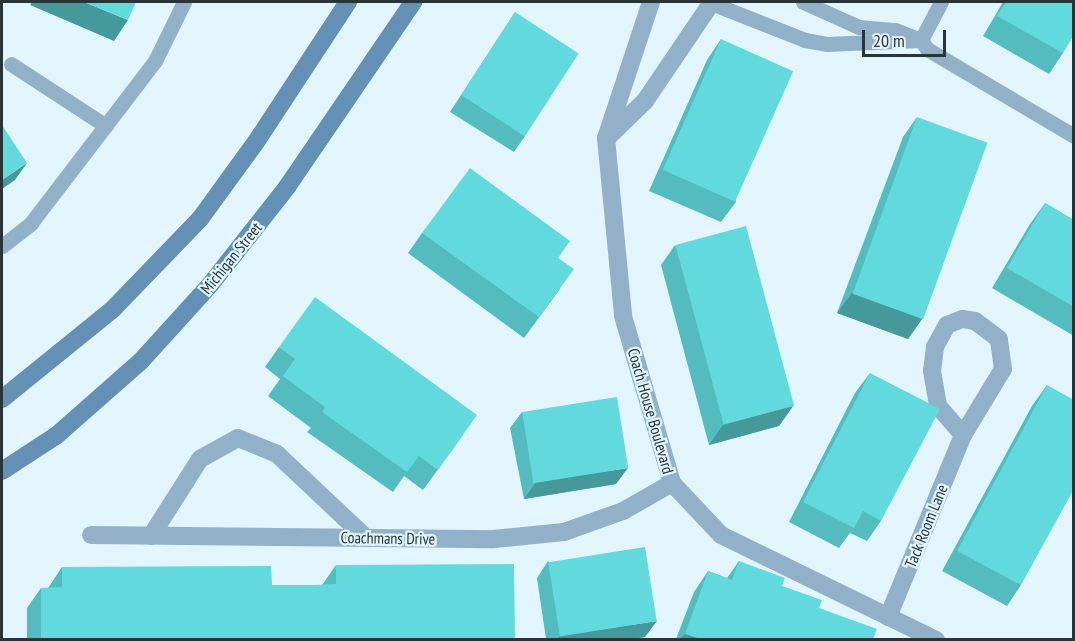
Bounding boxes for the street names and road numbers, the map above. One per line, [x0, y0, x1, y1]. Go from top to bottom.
street label: Michigan Street [196, 218, 266, 298]
street label: Coach House Boulevard [624, 346, 678, 476]
street label: Tack Room Lane [900, 481, 952, 571]
street label: Coachmans Drive [341, 528, 435, 548]

